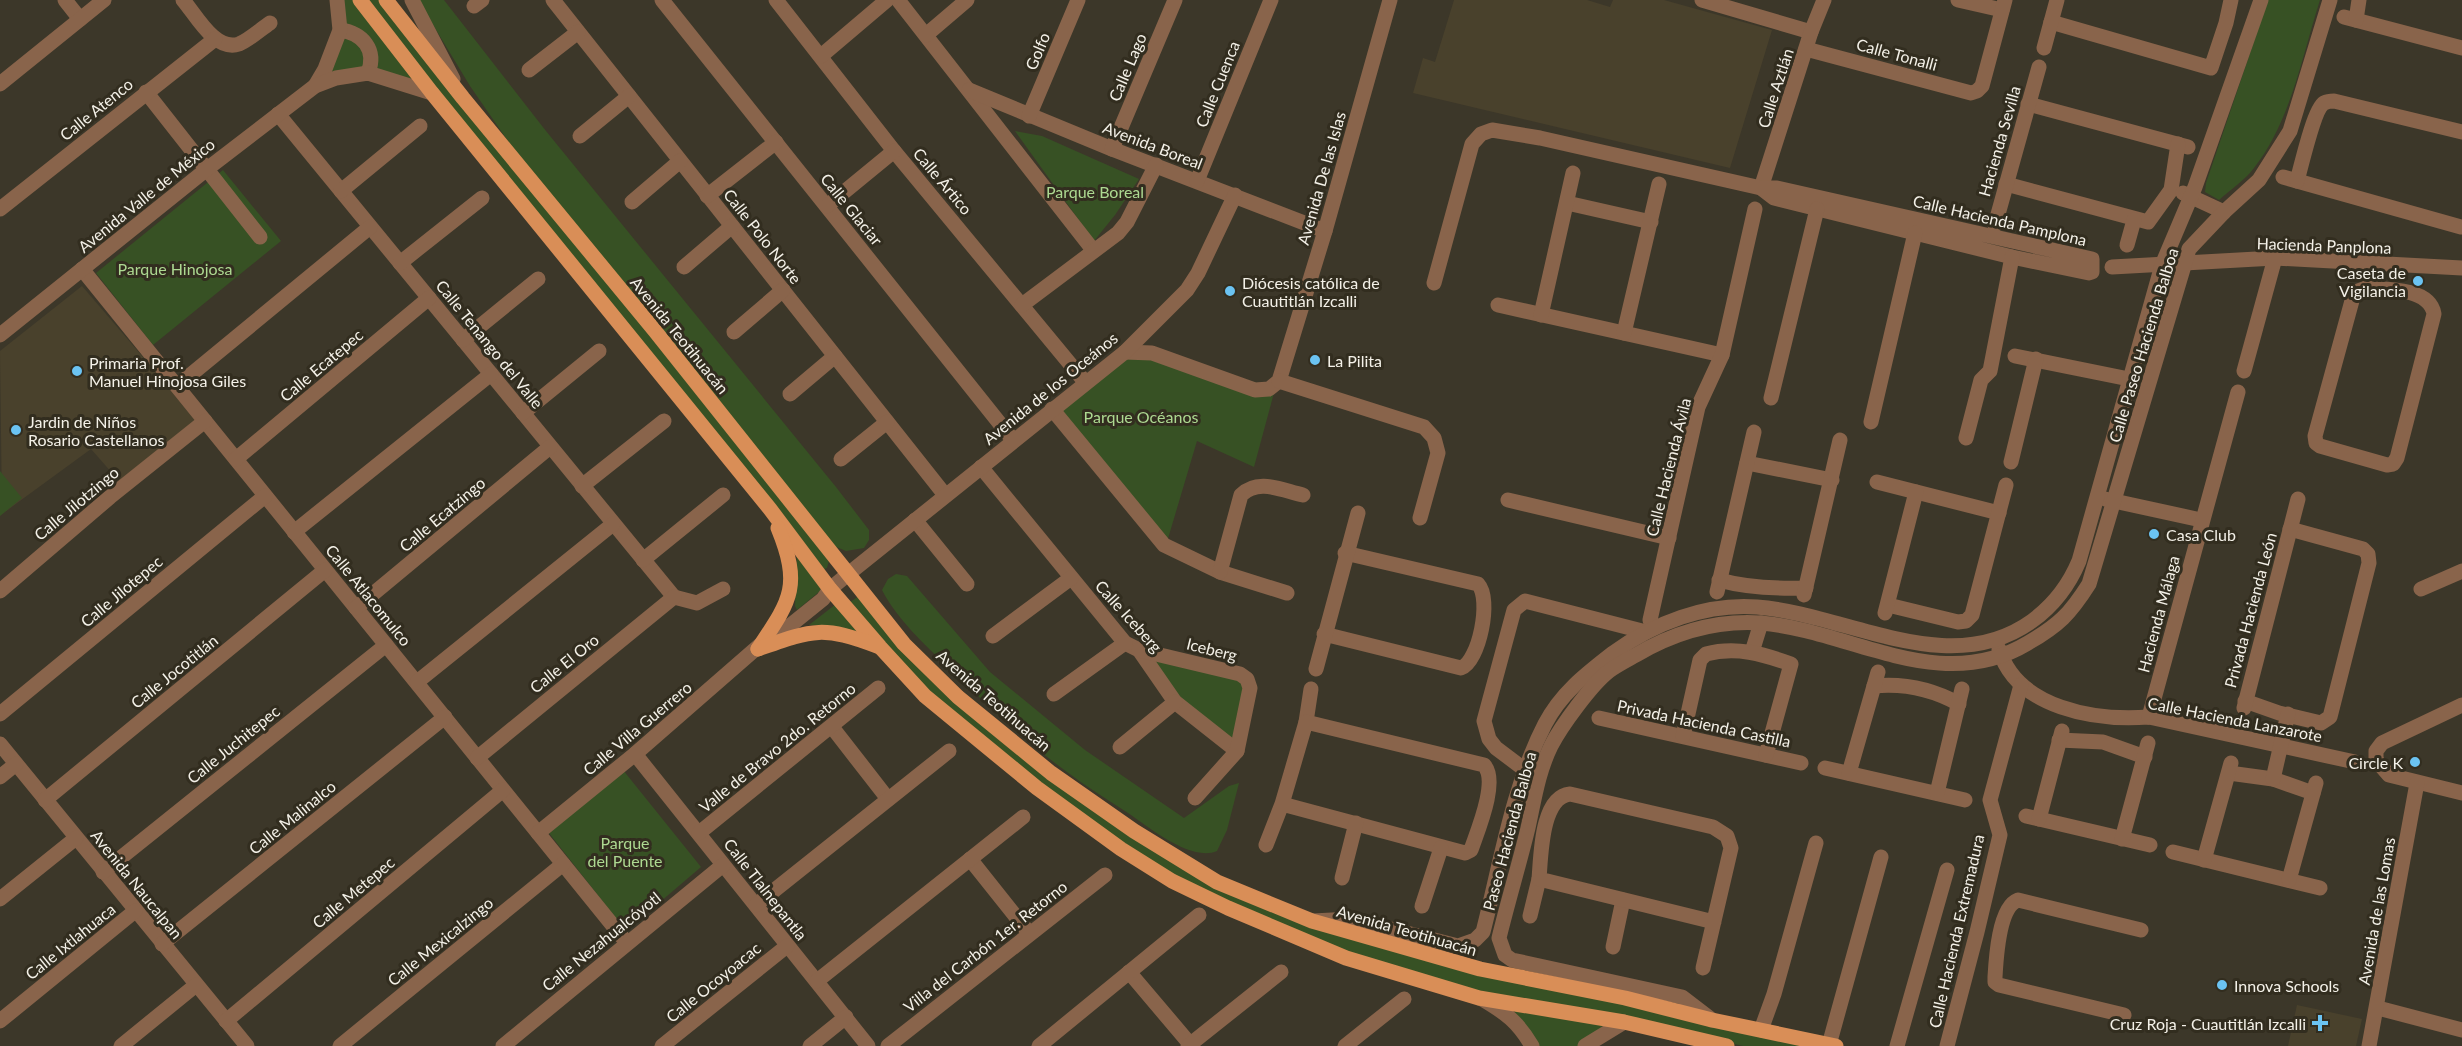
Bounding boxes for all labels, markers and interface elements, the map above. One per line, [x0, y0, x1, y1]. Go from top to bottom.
street label: Golfo [1021, 29, 1053, 73]
street label: Calle Lago [1104, 30, 1150, 104]
street label: Calle Tonalli [1854, 34, 1940, 74]
street label: Calle Cuenca [1191, 38, 1243, 130]
street label: Calle Aztlán [1753, 46, 1797, 130]
street label: Calle Atenco [56, 74, 136, 144]
street label: Hacienda Sevilla [1974, 83, 2024, 199]
street label: Avenida De las Islas [1293, 109, 1349, 247]
street label: Avenida Boreal [1100, 117, 1206, 173]
street label: Avenida Valle de México [74, 134, 218, 256]
street label: Calle Ártico [910, 144, 976, 218]
street label: Calle Glaciar [817, 169, 887, 249]
park label: Parque Boreal [1046, 182, 1144, 201]
street label: Calle Polo Norte [720, 185, 806, 287]
street label: Calle Hacienda Pamplona [1911, 191, 2089, 249]
street label: Hacienda Panplona [2256, 233, 2392, 257]
street label: Calle Paseo Hacienda Balboa [2104, 245, 2182, 445]
park label: Parque Hinojosa [118, 259, 232, 278]
place label: Caseta de Vigilancia [2337, 263, 2406, 300]
street label: Avenida Teotihuacán [627, 273, 733, 397]
place label: Diócesis católica de Cuautitlán Izcalli [1242, 273, 1380, 310]
marker: Caseta de Vigilancia [2411, 274, 2425, 288]
street label: Calle Tenango del Valle [432, 276, 548, 412]
marker: Diócesis católica de Cuautitlán Izcalli [1223, 284, 1237, 298]
street label: Calle Ecatepec [276, 325, 367, 405]
street label: Avenida de los Oceános [979, 328, 1121, 448]
place label: La Pilita [1327, 351, 1382, 370]
place label: Primaria Prof. Manuel Hinojosa Giles [89, 353, 246, 390]
marker: La Pilita [1308, 353, 1322, 367]
marker: Primaria Prof. Manuel Hinojosa Giles [70, 364, 84, 378]
street label: Calle Hacienda Ávila [1642, 396, 1694, 538]
park label: Parque Océanos [1084, 407, 1198, 426]
place label: Jardin de Niños Rosario Castellanos [28, 412, 165, 449]
marker: Jardin de Niños Rosario Castellanos [9, 423, 23, 437]
street label: Calle Jilotzingo [30, 462, 122, 544]
street label: Calle Ecatzingo [395, 473, 489, 555]
place label: Casa Club [2166, 525, 2236, 544]
marker: Casa Club [2147, 527, 2161, 541]
street label: Privada Hacienda León [2220, 530, 2280, 690]
street label: Calle Atlacomulco [322, 540, 416, 650]
street label: Calle Jilotepec [76, 551, 166, 631]
street label: Hacienda Málaga [2133, 553, 2183, 675]
street label: Calle Iceberg [1092, 576, 1166, 656]
street label: Calle Jocotitlán [127, 630, 221, 712]
street label: Calle El Oro [526, 630, 602, 696]
street label: Iceberg [1185, 634, 1239, 664]
street label: Avenida Teotihuacán [933, 645, 1055, 755]
street label: Calle Villa Guerrero [579, 677, 695, 779]
street label: Valle de Bravo 2do. Retorno [695, 678, 859, 816]
street label: Calle Hacienda Lanzarote [2146, 693, 2324, 745]
street label: Privada Hacienda Castilla [1616, 695, 1792, 751]
street label: Calle Juchitepec [183, 701, 283, 787]
street label: Paseo Hacienda Balboa [1479, 750, 1539, 912]
place label: Circle K [2348, 753, 2403, 772]
marker: Circle K [2408, 755, 2422, 769]
street label: Calle Malinalco [245, 776, 339, 858]
street label: Avenida Naucalpan [87, 826, 187, 942]
street label: Calle Hacienda Extremadura [1924, 832, 1988, 1030]
park label: Parque del Puente [587, 833, 663, 870]
street label: Calle Tlalnepantla [720, 834, 812, 944]
street label: Avenida de las Lomas [2354, 836, 2398, 986]
street label: Calle Metepec [308, 852, 398, 932]
street label: Villa del Carbón 1er. Retorno [899, 876, 1071, 1016]
street label: Calle Nezahualcóyotl [538, 887, 664, 995]
street label: Calle Mexicalzingo [383, 893, 497, 989]
street label: Calle Ixtlahuaca [21, 899, 119, 983]
street label: Avenida Teotihuacán [1335, 901, 1479, 959]
street label: Calle Ocoyoacac [662, 938, 764, 1026]
place label: Innova Schools [2234, 976, 2339, 995]
marker: Innova Schools [2215, 978, 2229, 992]
place label: Cruz Roja - Cuautitlán Izcalli [2110, 1014, 2306, 1033]
marker: Cruz Roja - Cuautitlán Izcalli [2311, 1014, 2329, 1032]

